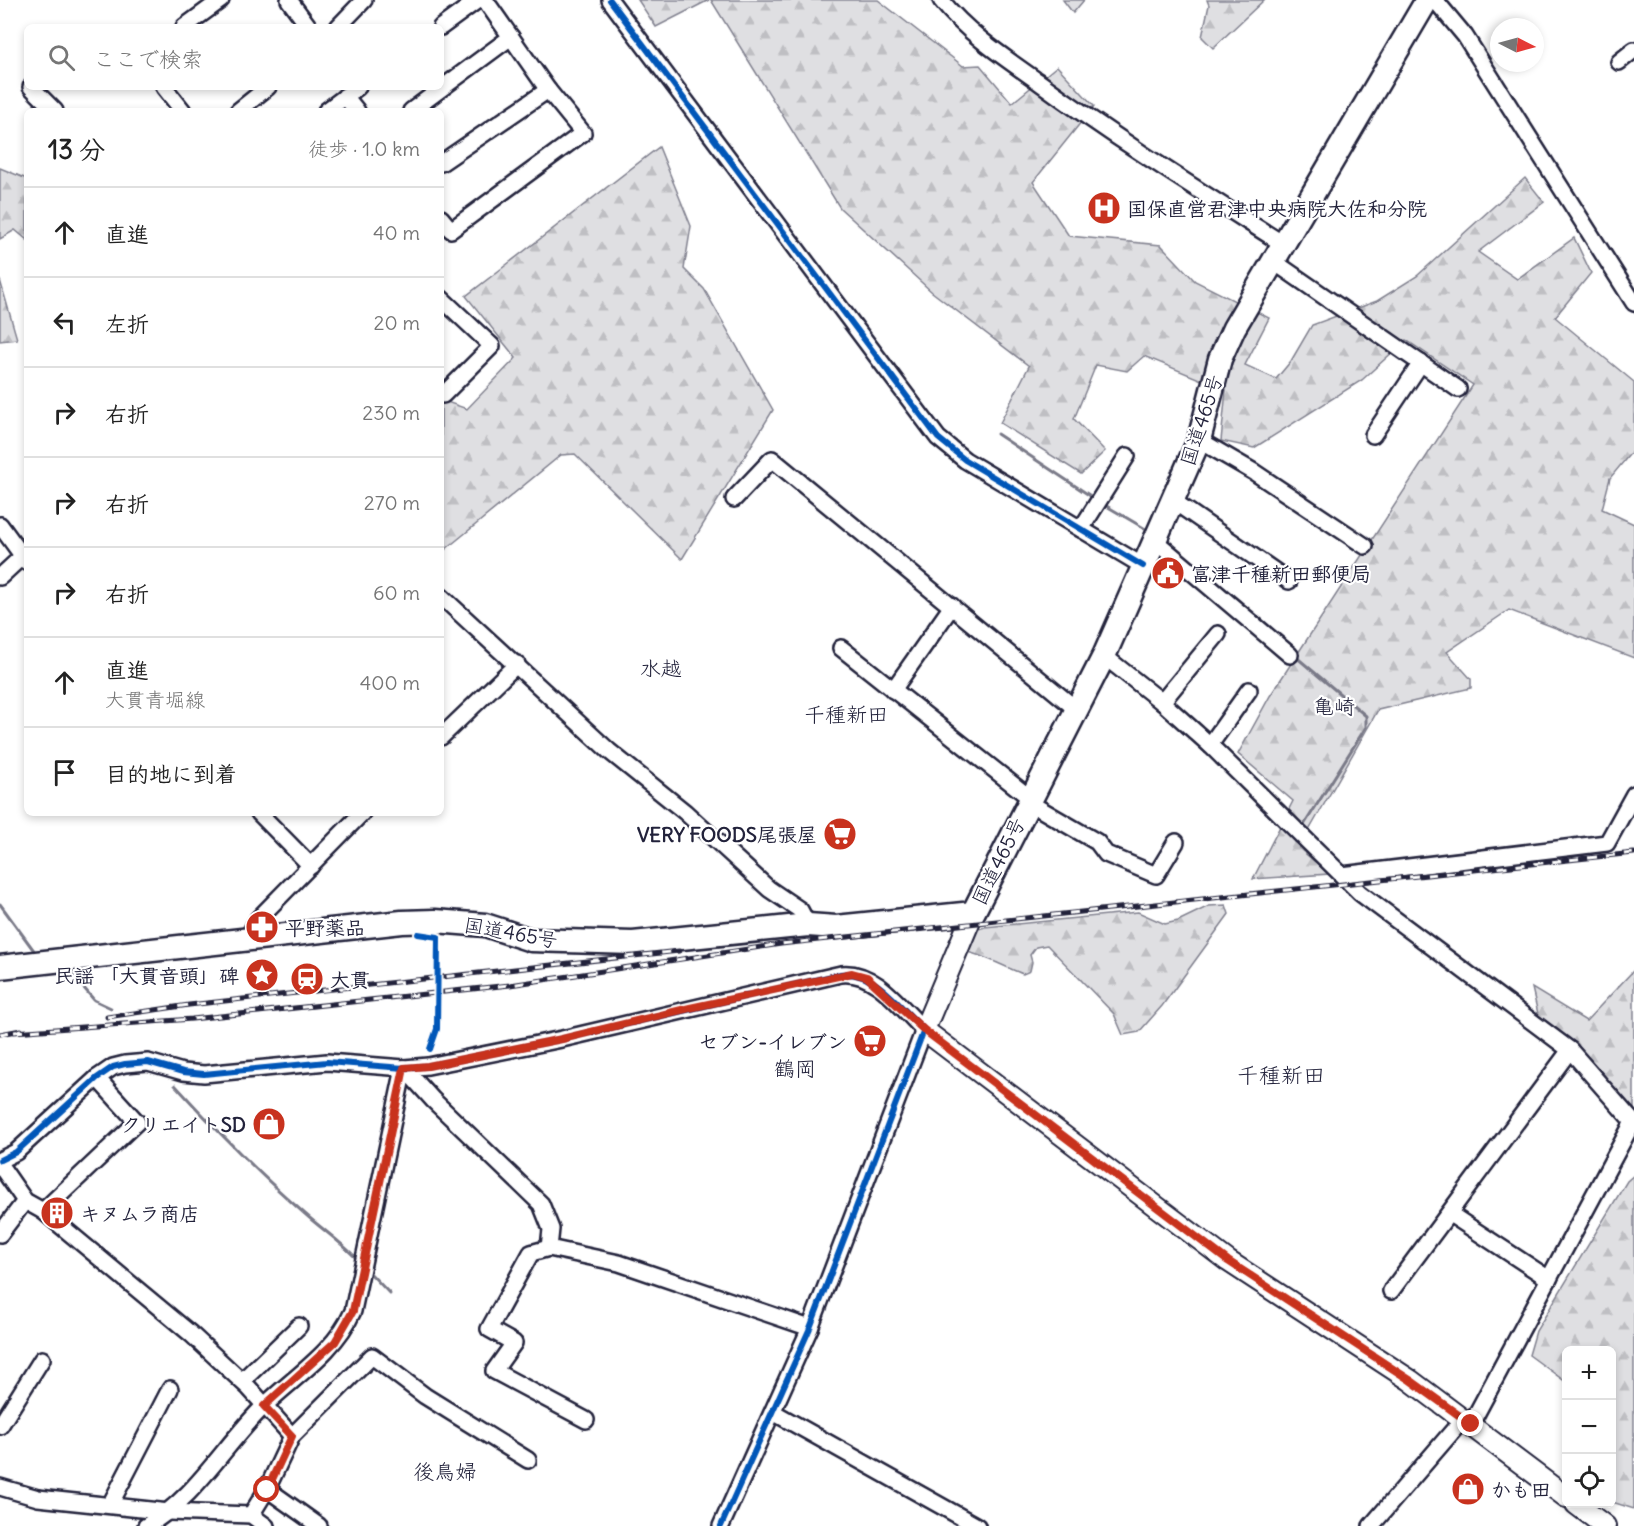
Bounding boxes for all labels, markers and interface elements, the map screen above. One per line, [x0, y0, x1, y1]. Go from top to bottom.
north arrow [1490, 18, 1544, 72]
search box [24, 24, 444, 90]
icon: search [45, 41, 78, 74]
text: ここで検索 [93, 45, 203, 73]
text: 13 分 [48, 133, 105, 166]
text: 徒歩 · 1.0 km [308, 136, 420, 161]
hospital icon: 国保直営君津中央病院大佐和分院 [1086, 190, 1122, 226]
place label: 国保直営君津中央病院大佐和分院 [1127, 196, 1427, 221]
icon: ahead [48, 216, 81, 249]
text: 直進 [105, 220, 149, 248]
text: 40 m [373, 220, 420, 245]
icon: left [48, 306, 81, 339]
text: 左折 [105, 310, 149, 338]
text: 20 m [374, 310, 420, 335]
street label: 国道465号 [1174, 371, 1228, 469]
icon: right [48, 396, 81, 429]
text: 右折 [105, 400, 149, 428]
text: 230 m [362, 400, 420, 425]
icon: right [48, 486, 81, 519]
text: 右折 [105, 490, 149, 518]
text: 270 m [364, 490, 420, 515]
public building icon: 富津千種新田郵便局 [1150, 555, 1186, 591]
place label: 富津千種新田郵便局 [1191, 561, 1371, 586]
icon: right [48, 576, 81, 609]
text: 右折 [105, 580, 149, 608]
text: 60 m [373, 580, 420, 605]
district label: 水越 [640, 655, 682, 682]
text: 直進 [105, 656, 149, 684]
icon: ahead [48, 666, 81, 699]
text: 400 m [360, 670, 420, 695]
text: 大貫青堀線 [105, 687, 205, 712]
district label: 亀崎 [1313, 693, 1355, 720]
district label: 千種新田 [804, 701, 888, 728]
icon: arrive [48, 756, 81, 789]
text: 目的地に到着 [105, 760, 237, 788]
street label: 国道465号 [966, 813, 1030, 909]
supermarket icon: VERY FOODS尾張屋 [822, 816, 858, 852]
place label: VERY FOODS尾張屋 [637, 822, 817, 847]
pharmacy icon: 平野薬品 [244, 909, 280, 945]
street label: 国道465号 [462, 911, 560, 953]
place label: 平野薬品 [285, 915, 365, 940]
place icon: 民謡 「大貫音頭」碑 [244, 957, 280, 993]
station icon: 大貫 [289, 961, 325, 997]
place label: 民謡 「大貫音頭」碑 [54, 963, 239, 988]
place label: 大貫 [330, 967, 370, 992]
supermarket icon: セブン-イレブン [852, 1023, 888, 1059]
place label: セブン-イレブン [698, 1029, 847, 1054]
district label: 鶴岡 [774, 1055, 816, 1082]
district label: 千種新田 [1237, 1061, 1325, 1089]
shop icon: クリエイトSD [251, 1106, 287, 1142]
place label: クリエイトSD [121, 1112, 246, 1137]
building icon: キヌムラ商店 [39, 1195, 75, 1231]
place label: キヌムラ商店 [80, 1201, 200, 1226]
map controls [1562, 1346, 1616, 1508]
button: + [1562, 1346, 1616, 1400]
button: − [1562, 1400, 1616, 1454]
route end [1457, 1410, 1483, 1436]
button: locate [1562, 1454, 1616, 1508]
district label: 後鳥婦 [414, 1458, 477, 1485]
shop icon: かも田 [1450, 1471, 1486, 1507]
route start [253, 1476, 279, 1502]
place label: かも田 [1491, 1477, 1551, 1502]

